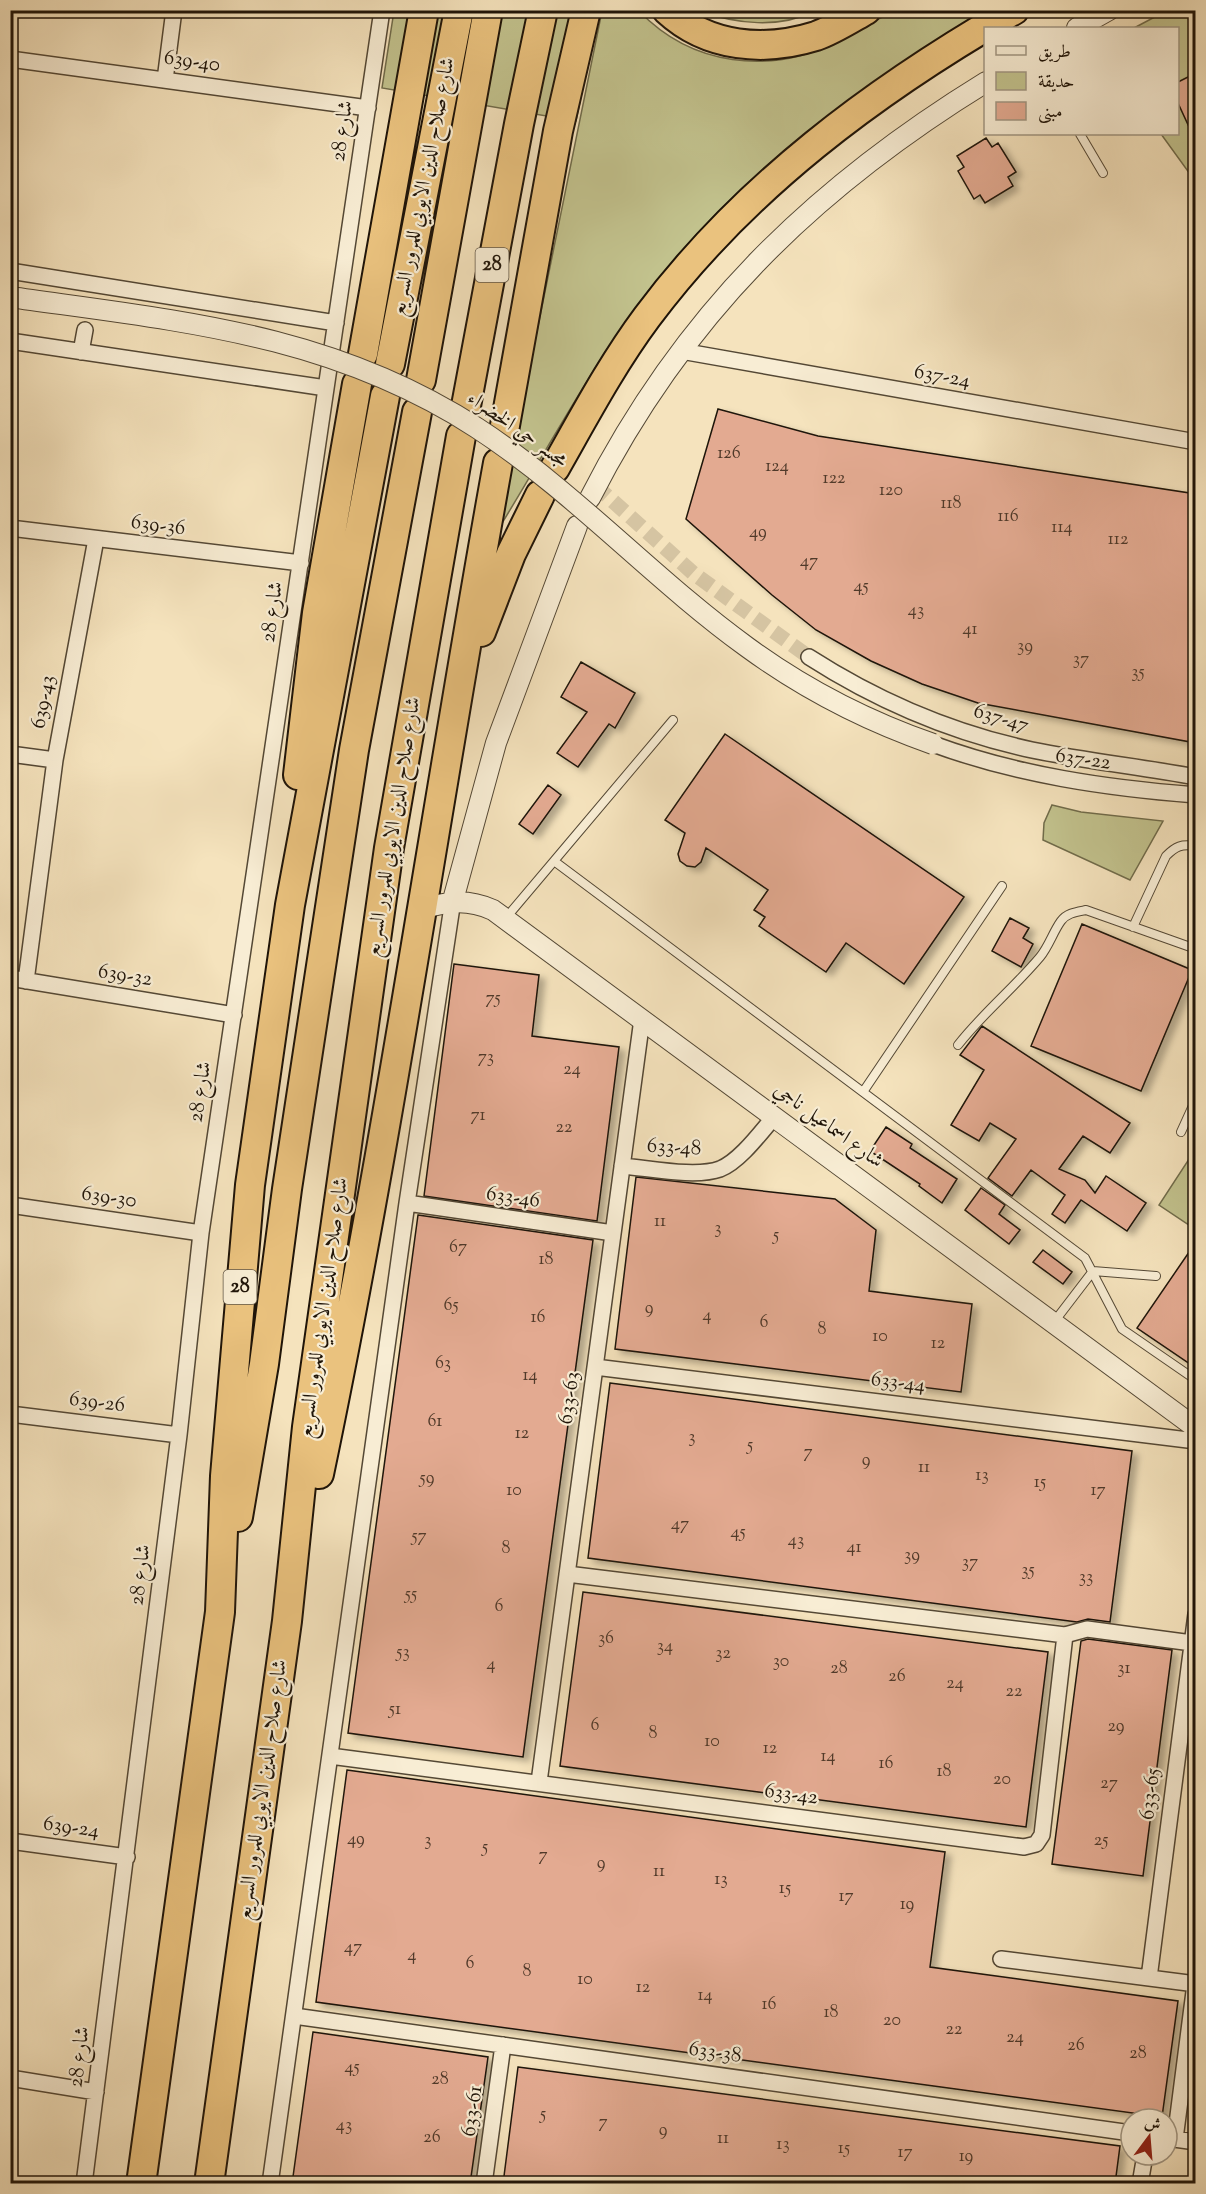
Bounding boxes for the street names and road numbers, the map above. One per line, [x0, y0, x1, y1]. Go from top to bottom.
street label: 639-40 [162, 43, 222, 81]
street label: شارع صلاح الدين الايوبي للمرور السريع [384, 55, 466, 319]
street label: شارع 28 [324, 99, 363, 164]
road number: 28 [476, 248, 508, 282]
street label: 637-24 [912, 357, 972, 397]
street label: مجسر حي الخضراء [461, 384, 574, 476]
street label: 639-36 [129, 508, 187, 544]
street label: شارع 28 [254, 580, 293, 645]
street label: 639-43 [24, 673, 64, 731]
street label: شارع صلاح الدين الايوبي للمرور السريع [359, 695, 431, 960]
street label: 637-47 [970, 697, 1033, 741]
street label: 637-22 [1053, 741, 1113, 779]
street label: 639-32 [96, 957, 154, 995]
street label: شارع 28 [181, 1059, 222, 1125]
street label: شارع اسماعيل ناجي [766, 1076, 889, 1177]
street label: 633-48 [646, 1132, 702, 1164]
street label: شارع صلاح الدين الايوبي للمرور السريع [291, 1176, 359, 1441]
street label: 639-30 [79, 1179, 139, 1217]
street label: 633-46 [484, 1179, 542, 1217]
road number: 28 [224, 1270, 256, 1304]
street label: 633-44 [869, 1365, 927, 1401]
street label: 633-63 [551, 1370, 589, 1426]
street label: 639-26 [67, 1385, 127, 1421]
street label: شارع 28 [122, 1543, 161, 1607]
street label: شارع صلاح الدين الايوبي للمرور السريع [230, 1658, 298, 1923]
street label: 633-65 [1133, 1766, 1169, 1822]
street label: 633-42 [762, 1776, 820, 1814]
street label: 639-24 [41, 1809, 101, 1847]
street label: شارع 28 [61, 2025, 100, 2089]
street label: 633-38 [687, 2034, 743, 2072]
street label: 633-61 [455, 2083, 491, 2139]

